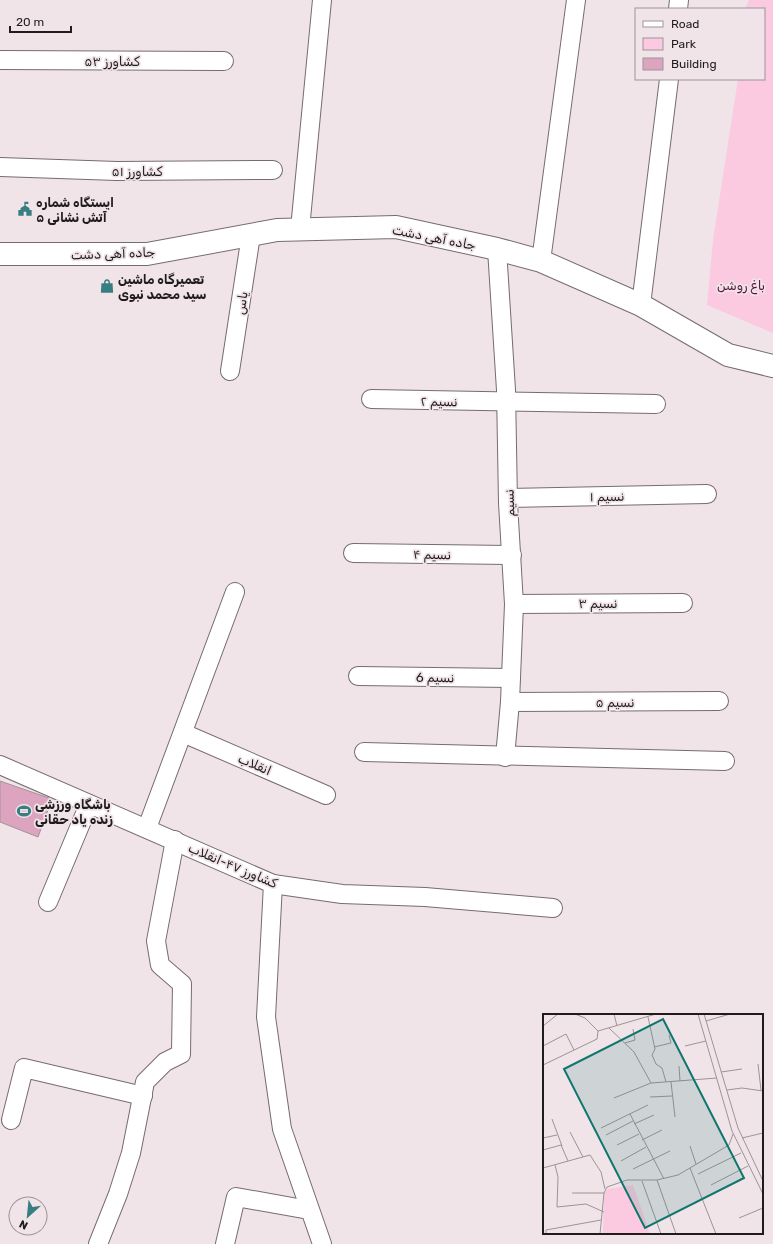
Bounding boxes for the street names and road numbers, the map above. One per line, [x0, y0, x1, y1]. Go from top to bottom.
street label: کشاورز ۵۳ [84, 54, 140, 70]
street label: کشاورز ۵۱ [111, 164, 163, 180]
street label: جاده آهی دشت [391, 222, 477, 254]
street label: جاده آهی دشت [70, 245, 156, 263]
street label: یاس [232, 290, 252, 316]
street label: نسیم ۲ [420, 394, 458, 410]
street label: نسیم [502, 489, 518, 517]
street label: نسیم ۱ [590, 489, 625, 505]
street label: نسیم ۴ [413, 547, 451, 563]
street label: نسیم ۳ [578, 596, 618, 612]
street label: نسیم 6 [416, 670, 454, 686]
street label: نسیم ۵ [596, 695, 634, 711]
street label: انقلاب [236, 751, 274, 778]
street label: کشاورز ۴۷-انقلاب [186, 840, 280, 892]

